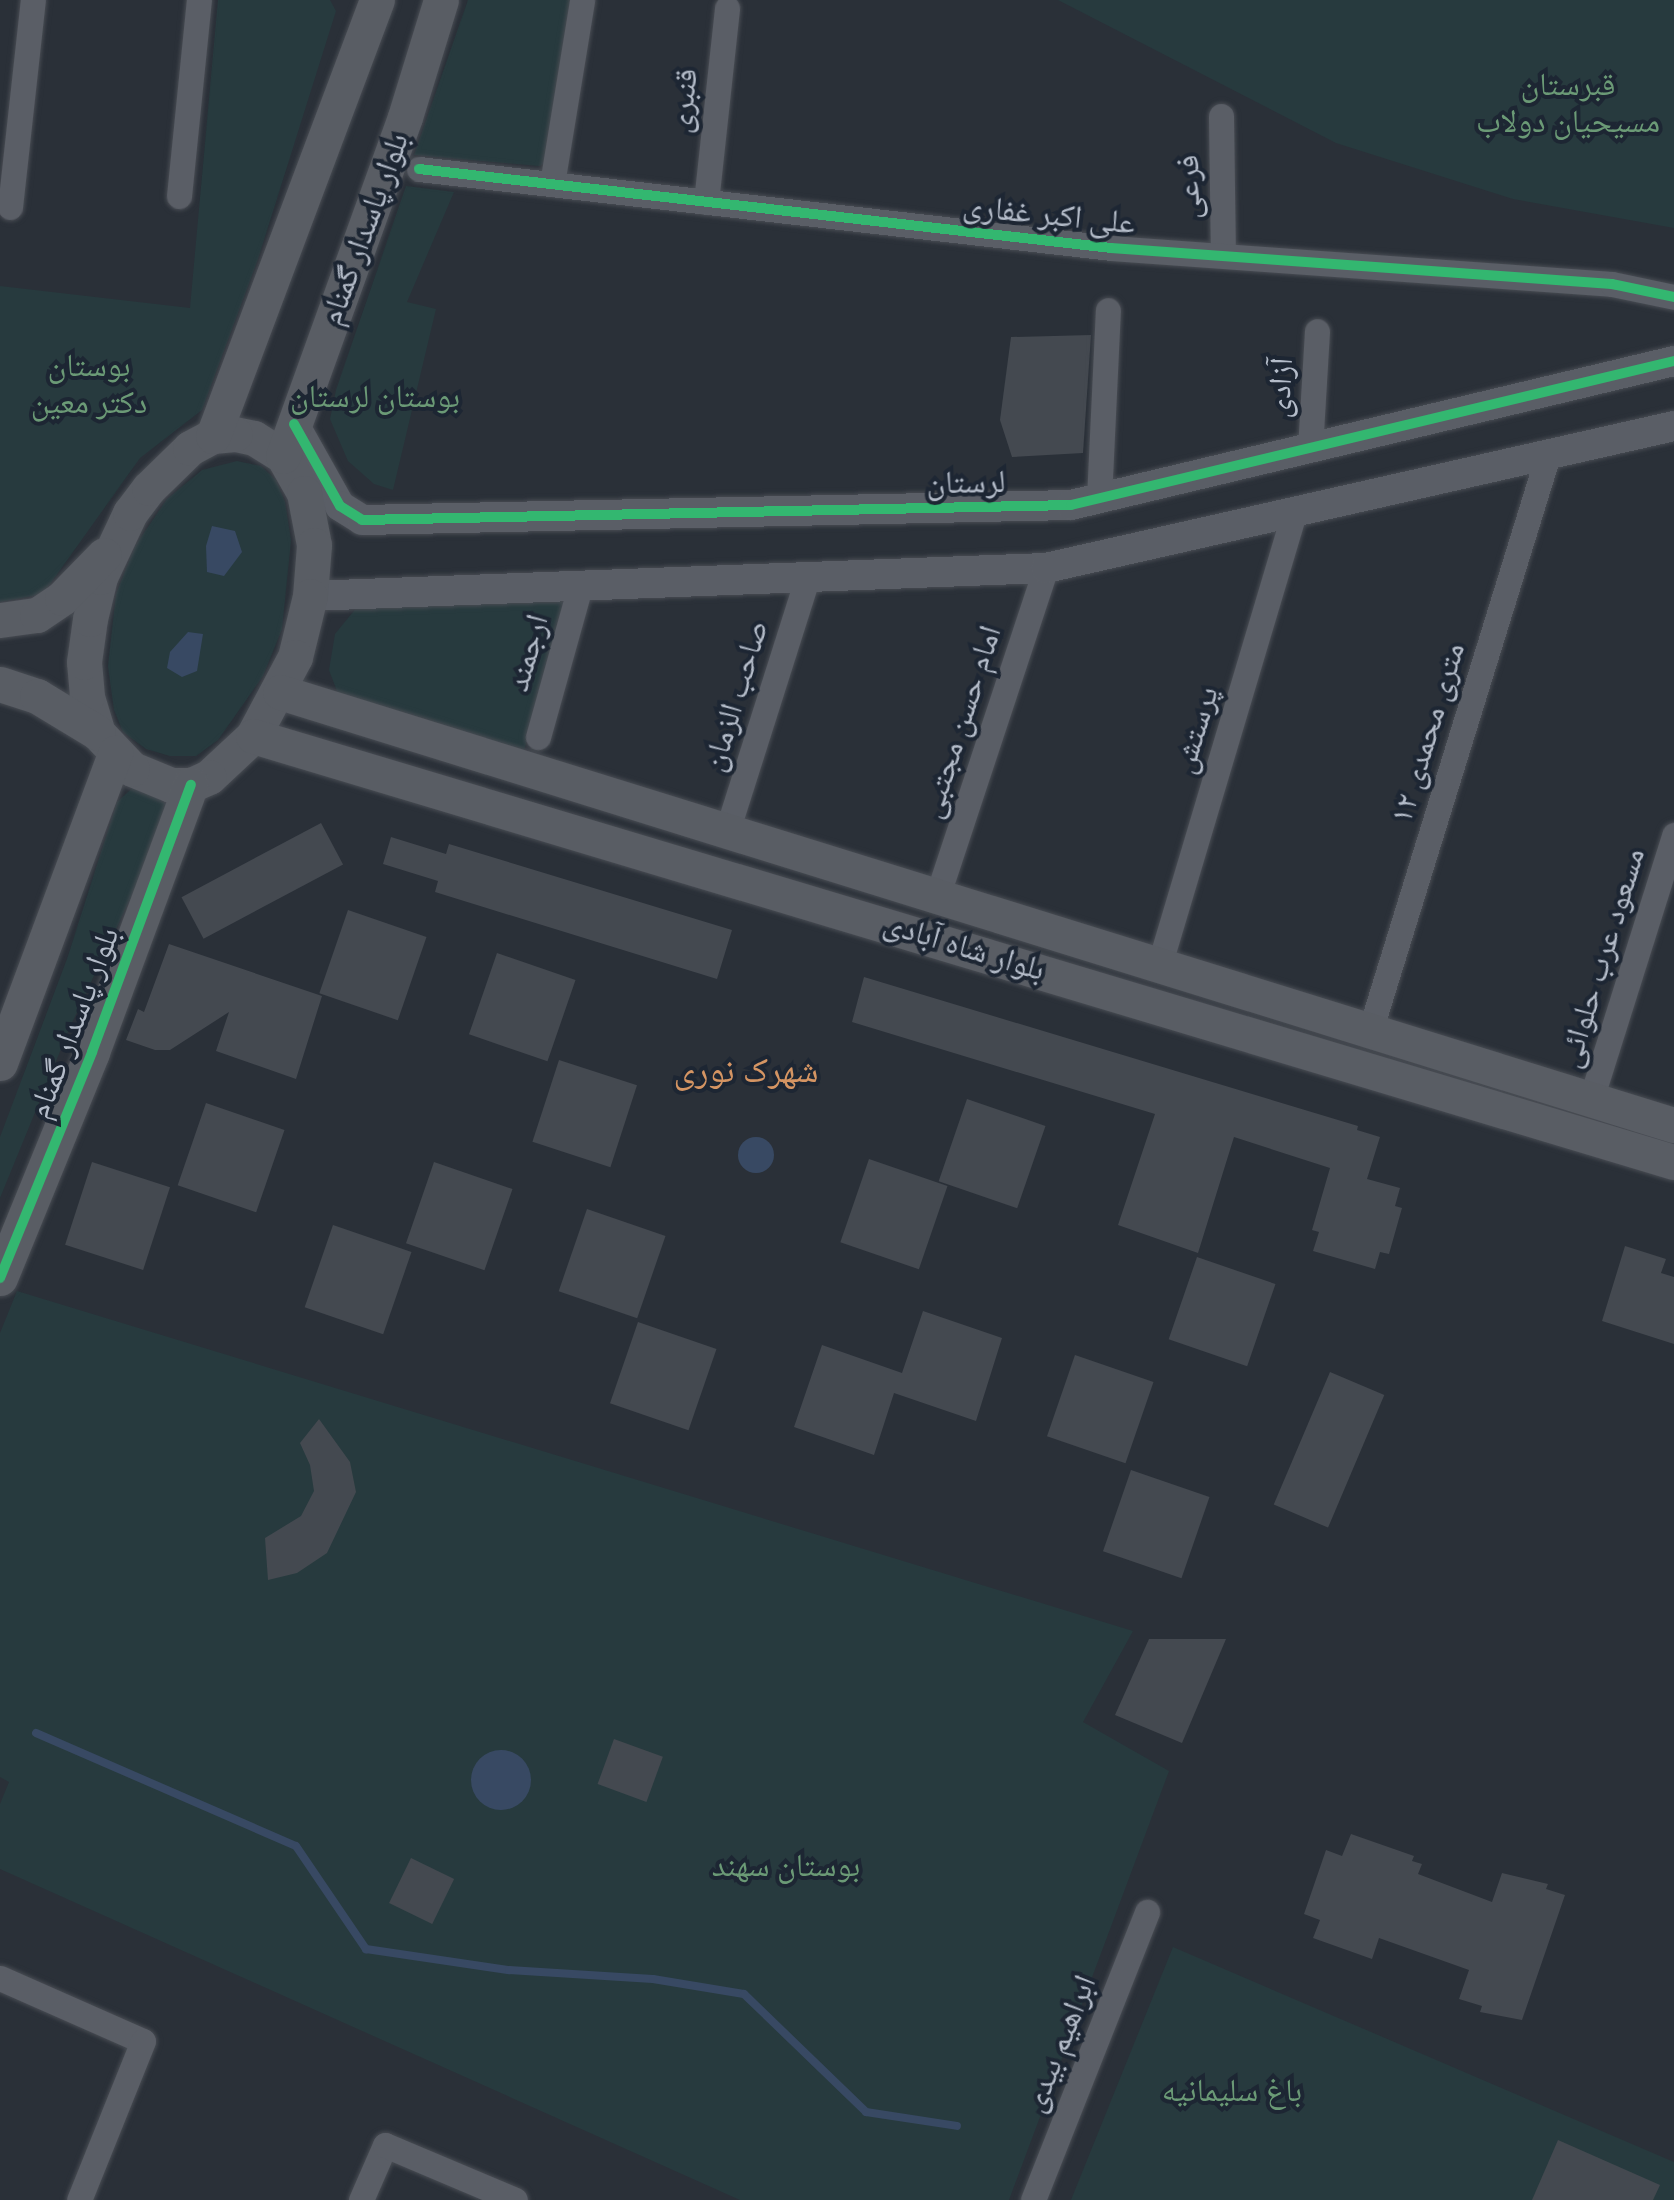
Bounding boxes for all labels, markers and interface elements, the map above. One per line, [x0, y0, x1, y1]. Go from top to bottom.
street label: قنبری [662, 67, 706, 135]
park label: قبرستان مسیحیان دولاب [1476, 67, 1660, 142]
street label: بلوار پاسدار گمنام [312, 128, 418, 330]
street label: فرعی [1169, 154, 1209, 220]
street label: علی اکبر غفاری [961, 187, 1137, 243]
park label: بوستان دکتر معین [31, 348, 147, 423]
street label: آزادی [1260, 357, 1302, 419]
park label: بوستان لرستان [290, 378, 460, 416]
street label: لرستان [926, 463, 1006, 503]
street label: ارجمند [499, 610, 557, 696]
street label: صاحب الزمان [695, 616, 777, 776]
street label: امام حسن مجتبی [912, 621, 1010, 823]
street label: ۱۲ متری محمدی [1382, 638, 1474, 828]
street label: پرستش [1165, 682, 1227, 778]
street label: مسعود عرب حلوائی [1550, 843, 1654, 1073]
street label: بلوار شاه آبادی [879, 904, 1049, 990]
street label: بلوار پاسدار گمنام [20, 922, 128, 1124]
district label: شهرک نوری [673, 1050, 819, 1092]
park label: بوستان سهند [712, 1847, 860, 1885]
street label: ابراهیم بیدی [1015, 1970, 1105, 2118]
park label: باغ سلیمانیه [1162, 2072, 1302, 2110]

